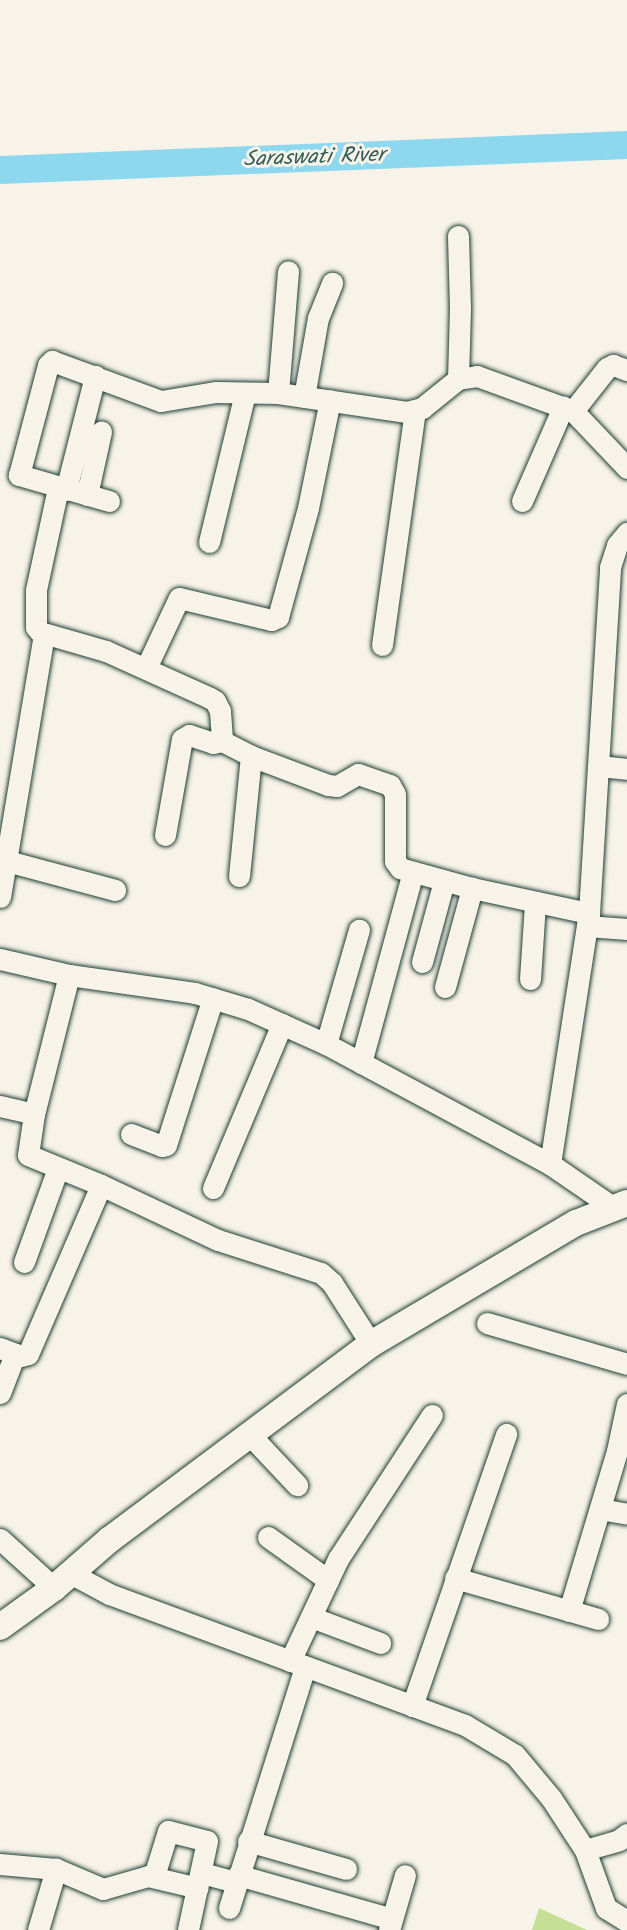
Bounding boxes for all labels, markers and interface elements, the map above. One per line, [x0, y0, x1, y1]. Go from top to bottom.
water label: Saraswati River [243, 142, 385, 174]

